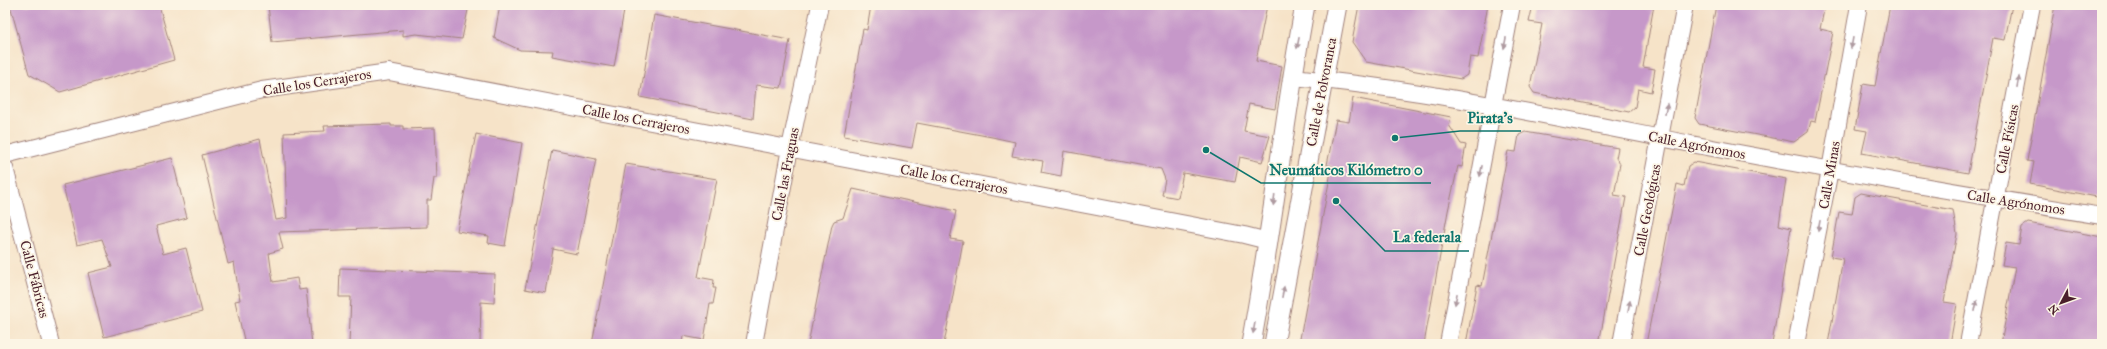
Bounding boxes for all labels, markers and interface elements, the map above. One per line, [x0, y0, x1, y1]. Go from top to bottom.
street label: Calle de Polvoranca [1303, 36, 1340, 148]
one-way arrow [1295, 37, 1301, 49]
one-way arrow [1502, 37, 1508, 49]
one-way arrow [1849, 37, 1855, 50]
street label: Calle los Cerrajeros [262, 66, 372, 99]
one-way arrow [2015, 76, 2021, 88]
street label: Calle los Cerrajeros [581, 101, 691, 138]
one-way arrow [1664, 103, 1670, 115]
street label: Calle Físicas [1992, 103, 2023, 175]
callout: Pirata's [1460, 104, 1521, 131]
text: Pirata's [1467, 109, 1513, 127]
street label: Calle las Fraguas [768, 126, 803, 222]
street label: Calle Agrónomos [1647, 128, 1747, 163]
street label: Calle Minas [1815, 140, 1844, 210]
callout: Neumáticos Kilómetro 0 [1261, 156, 1431, 183]
street label: Calle los Cerrajeros [899, 161, 1009, 198]
text: Neumáticos Kilómetro 0 [1269, 161, 1423, 179]
street label: Calle Geológicas [1630, 163, 1665, 257]
one-way arrow [1478, 165, 1484, 177]
street label: Calle Agrónomos [1966, 186, 2066, 219]
one-way arrow [1271, 193, 1277, 206]
one-way arrow [1816, 220, 1822, 233]
callout: La federala [1385, 224, 1469, 251]
text: La federala [1393, 228, 1462, 246]
street label: Calle Fábricas [16, 239, 53, 320]
north arrow [2041, 283, 2081, 323]
one-way arrow [1281, 286, 1287, 298]
one-way arrow [1453, 293, 1459, 305]
one-way arrow [1626, 300, 1632, 312]
one-way arrow [1973, 300, 1979, 312]
text: N [2045, 301, 2062, 317]
one-way arrow [1251, 322, 1257, 334]

